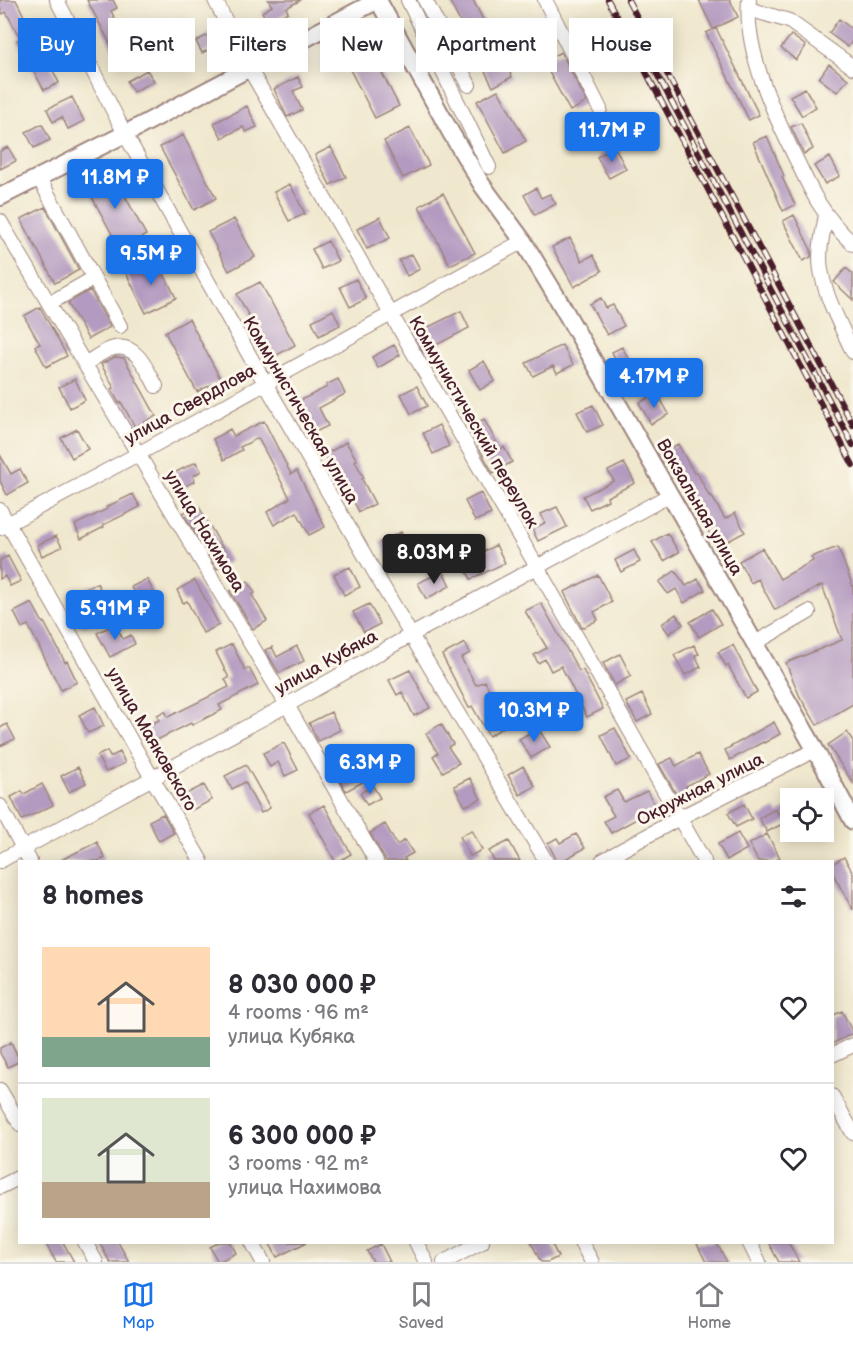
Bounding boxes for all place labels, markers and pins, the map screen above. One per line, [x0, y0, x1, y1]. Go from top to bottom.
pin: 11.7M ₽ [557, 112, 667, 163]
pin: 11.8M ₽ [60, 159, 170, 210]
pin: 9.5M ₽ [102, 235, 200, 286]
pin: 4.17M ₽ [599, 358, 709, 409]
pin: 8.03M ₽ [379, 534, 489, 585]
pin: 5.91M ₽ [60, 590, 170, 641]
pin: 10.3M ₽ [479, 692, 589, 743]
pin: 6.3M ₽ [321, 744, 419, 795]

